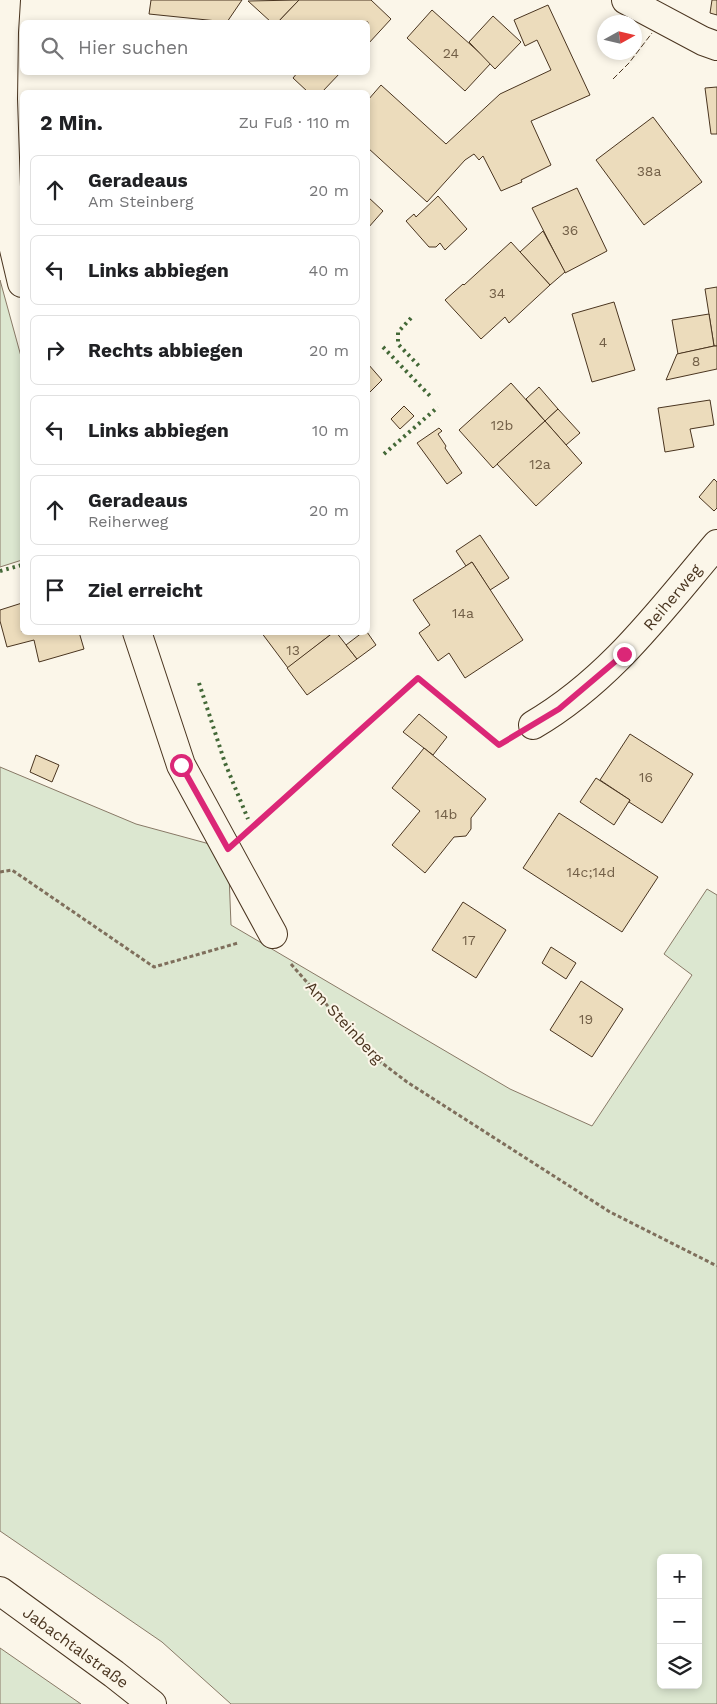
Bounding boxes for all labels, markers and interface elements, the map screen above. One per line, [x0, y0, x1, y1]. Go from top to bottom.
north arrow [597, 15, 642, 60]
search box [20, 20, 370, 75]
icon: search [38, 34, 66, 62]
text: Hier suchen [78, 36, 189, 59]
house number: 24 [443, 45, 459, 61]
text: 2 Min. [40, 110, 103, 135]
text: Zu Fuß · 110 m [239, 113, 350, 132]
house number: 38a [637, 163, 661, 179]
text: Geradeaus [88, 169, 188, 192]
icon: ahead [41, 176, 69, 204]
text: 20 m [309, 181, 349, 200]
text: Am Steinberg [88, 192, 194, 211]
house number: 36 [562, 222, 578, 238]
icon: left [41, 256, 69, 284]
text: Links abbiegen [88, 259, 229, 282]
text: 40 m [309, 261, 349, 280]
house number: 34 [489, 285, 505, 301]
house number: 4 [599, 334, 607, 350]
icon: right [41, 336, 69, 364]
text: Rechts abbiegen [88, 339, 243, 362]
text: 20 m [309, 341, 349, 360]
house number: 8 [692, 353, 700, 369]
icon: left [41, 416, 69, 444]
house number: 12b [491, 417, 513, 433]
text: Links abbiegen [88, 419, 229, 442]
text: 10 m [312, 421, 349, 440]
house number: 12a [529, 456, 551, 472]
text: Geradeaus [88, 489, 188, 512]
icon: ahead [41, 496, 69, 524]
text: 20 m [309, 501, 349, 520]
text: Reiherweg [88, 512, 168, 531]
street label: Reiherweg [639, 560, 706, 634]
icon: arrive [41, 576, 69, 604]
text: Ziel erreicht [88, 579, 203, 602]
house number: 14a [452, 605, 474, 621]
house number: 13 [286, 642, 300, 658]
route end [613, 643, 636, 666]
route start [170, 754, 193, 777]
house number: 16 [639, 769, 653, 785]
house number: 14b [435, 806, 457, 822]
house number: 14c;14d [567, 864, 615, 880]
house number: 17 [462, 932, 476, 948]
street label: Am Steinberg [302, 977, 388, 1068]
house number: 19 [579, 1011, 593, 1027]
map controls [657, 1554, 702, 1689]
button: + [657, 1554, 702, 1599]
button: − [657, 1599, 702, 1644]
street label: Jabachtalstraße [19, 1603, 132, 1692]
button: layers [657, 1644, 702, 1689]

